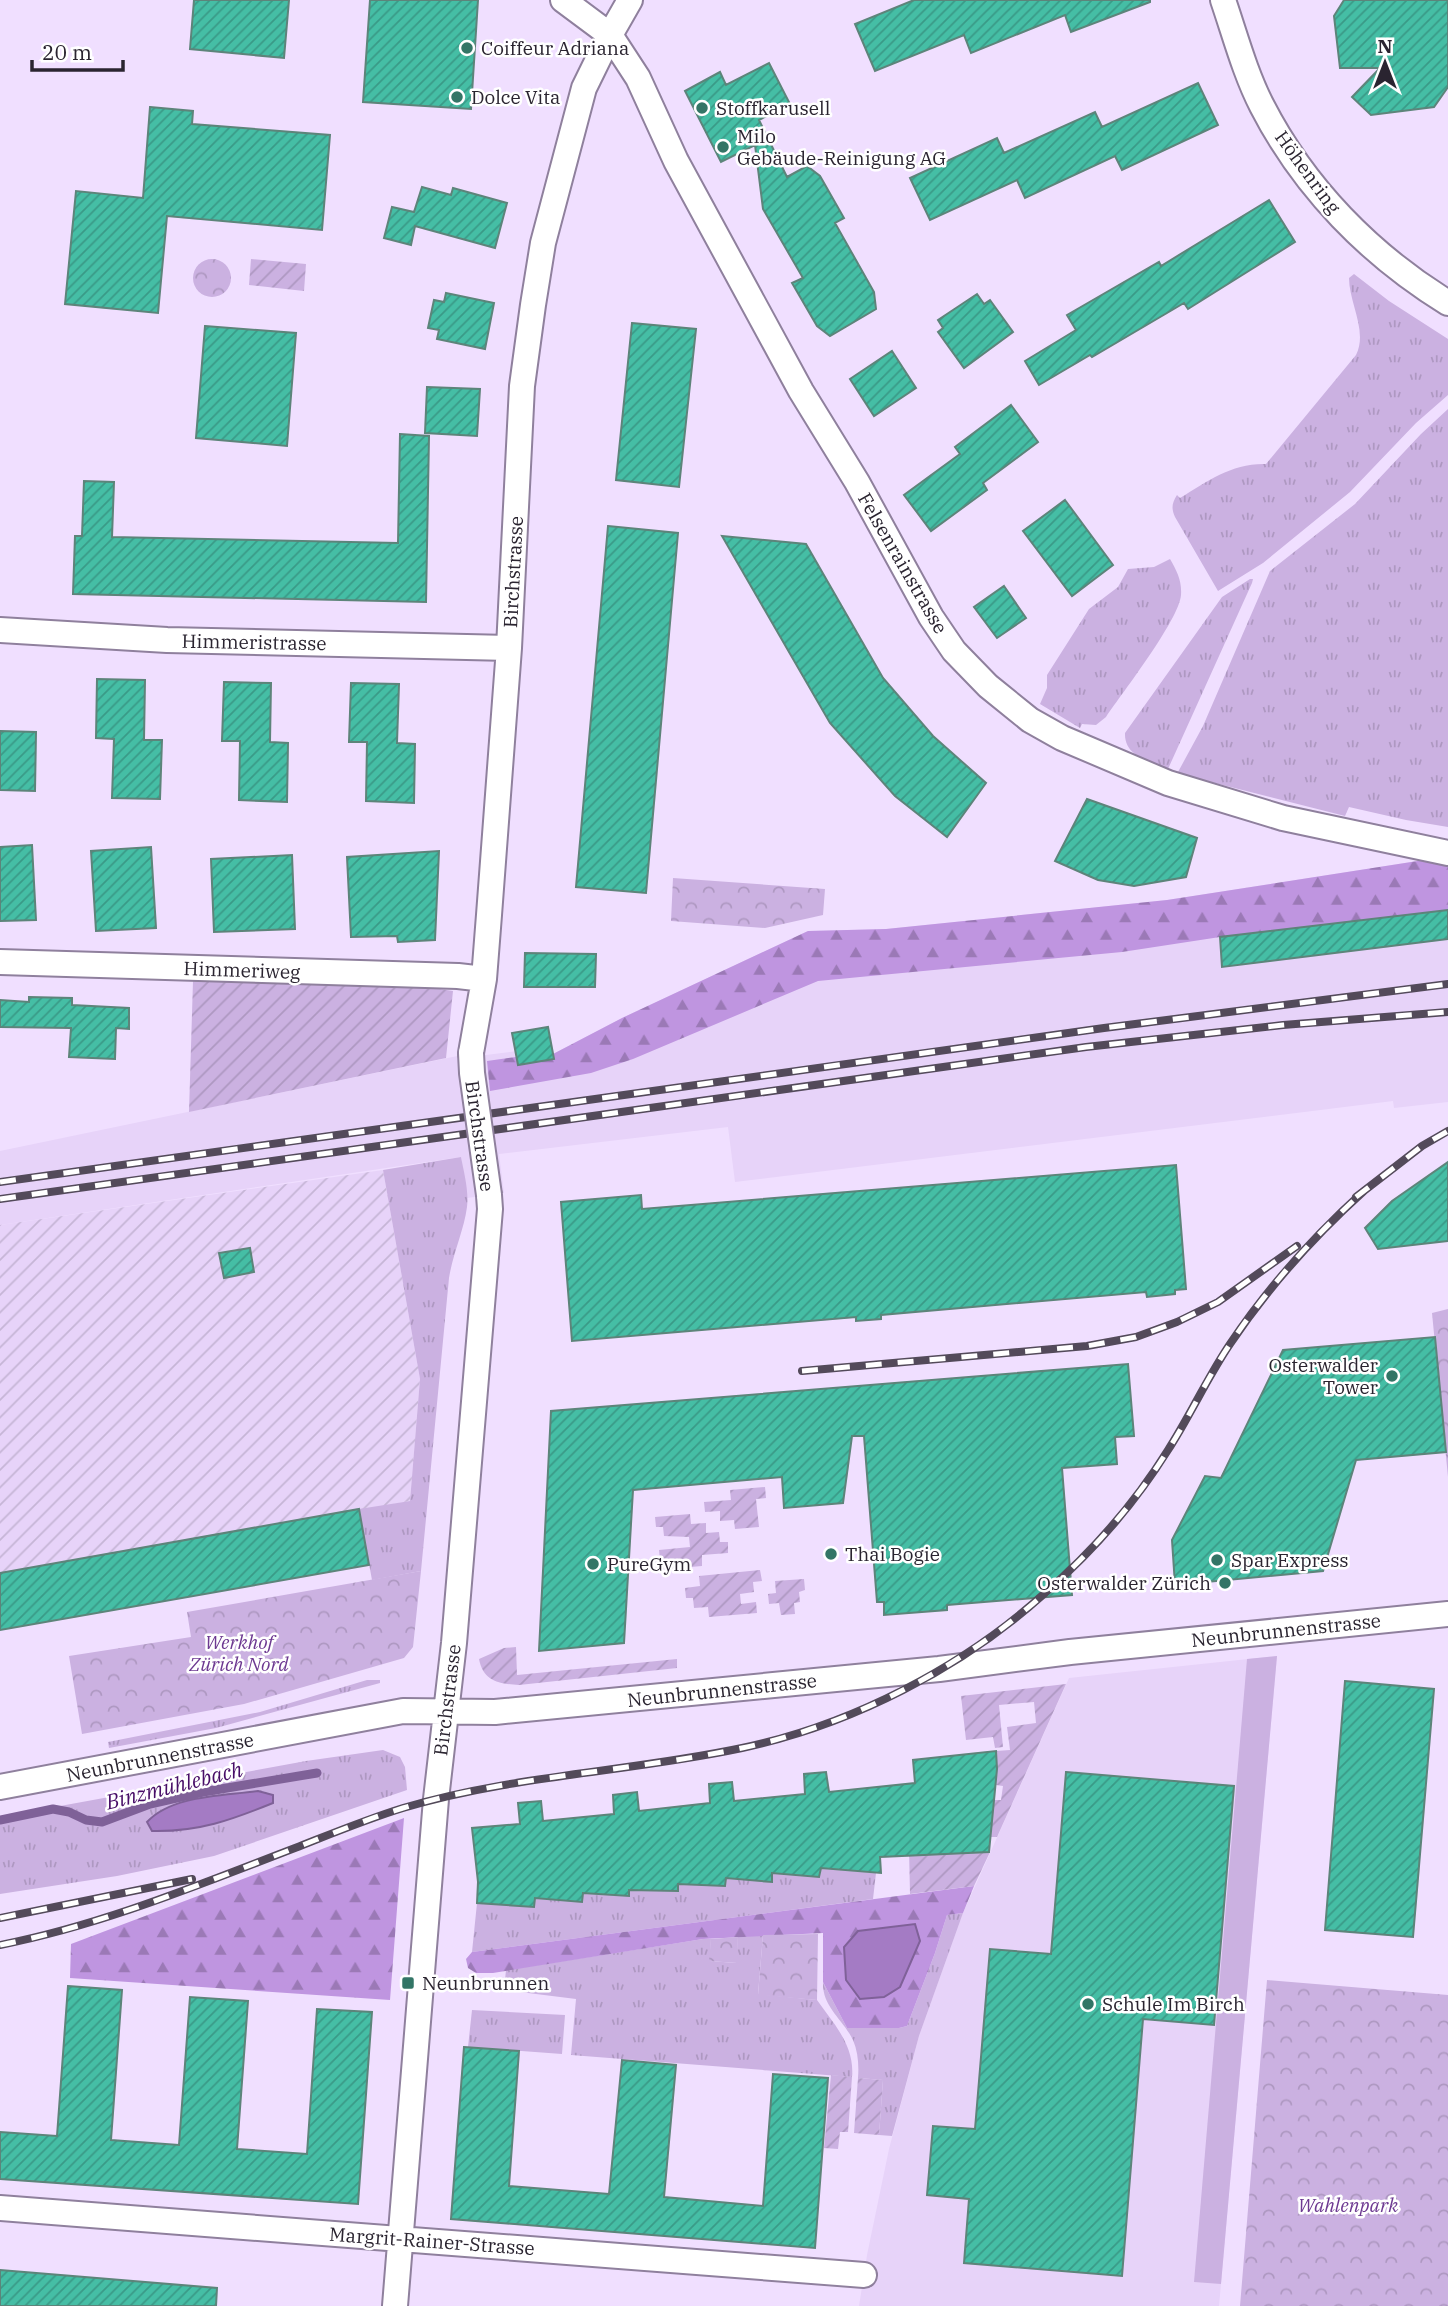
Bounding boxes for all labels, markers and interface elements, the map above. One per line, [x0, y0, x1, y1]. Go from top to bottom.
scale bar [32, 28, 122, 72]
north arrow [1350, 28, 1420, 98]
text: N [1377, 34, 1393, 58]
place label: Coiffeur Adriana [481, 36, 629, 60]
text: 20 m [42, 38, 92, 66]
marker: Coiffeur Adriana [459, 40, 475, 56]
place label: Dolce Vita [471, 85, 560, 109]
marker: Dolce Vita [449, 89, 465, 105]
place label: Stoffkarusell [716, 96, 831, 120]
marker: Stoffkarusell [694, 100, 710, 116]
place label: Milo Gebäude-Reinigung AG [737, 124, 946, 170]
street label: Höhenring [1270, 126, 1347, 219]
marker: Milo Gebäude-Reinigung AG [715, 139, 731, 155]
street label: Felsenrainstrasse [853, 488, 953, 638]
street label: Birchstrasse [498, 515, 528, 629]
street label: Himmeristrasse [181, 629, 327, 655]
street label: Himmeriweg [183, 956, 301, 984]
street label: Birchstrasse [460, 1079, 500, 1193]
place label: Osterwalder Tower [1269, 1353, 1379, 1399]
marker: Osterwalder Tower [1384, 1368, 1400, 1384]
place label: Thai Bogie [845, 1542, 940, 1566]
marker: Thai Bogie [823, 1546, 839, 1562]
place label: Spar Express [1231, 1548, 1349, 1572]
place label: PureGym [607, 1552, 691, 1576]
marker: Spar Express [1209, 1552, 1225, 1568]
marker: PureGym [585, 1556, 601, 1572]
place label: Osterwalder Zürich [1037, 1571, 1211, 1595]
marker: Osterwalder Zürich [1217, 1575, 1233, 1591]
street label: Neunbrunnenstrasse [1190, 1608, 1382, 1652]
park label: Werkhof Zürich Nord [188, 1630, 289, 1676]
street label: Birchstrasse [428, 1643, 466, 1757]
street label: Neunbrunnenstrasse [626, 1668, 818, 1712]
street label: Neunbrunnenstrasse [64, 1727, 256, 1787]
water label: Binzmühlebach [102, 1754, 246, 1816]
place label: Neunbrunnen [422, 1971, 549, 1995]
marker: Neunbrunnen [400, 1975, 416, 1991]
place label: Schule Im Birch [1102, 1992, 1245, 2016]
marker: Schule Im Birch [1080, 1996, 1096, 2012]
park label: Wahlenpark [1298, 2193, 1399, 2217]
street label: Margrit-Rainer-Strasse [328, 2222, 536, 2260]

